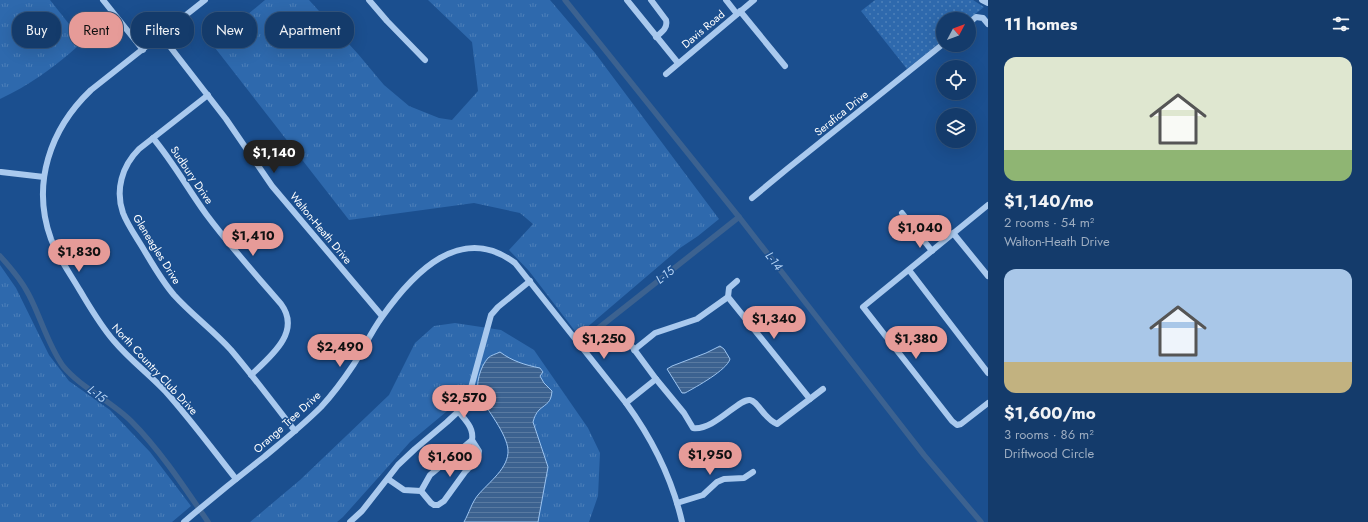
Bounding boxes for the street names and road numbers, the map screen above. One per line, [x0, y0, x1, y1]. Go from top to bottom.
street label: Davis Road [678, 6, 728, 52]
street label: Serafica Drive [811, 86, 872, 140]
street label: Sudbury Drive [167, 143, 217, 207]
street label: Walton-Heath Drive [286, 189, 356, 268]
street label: Gleneagles Drive [129, 211, 185, 287]
street label: North Country Club Drive [108, 320, 202, 419]
street label: Orange Tree Drive [250, 387, 324, 457]

